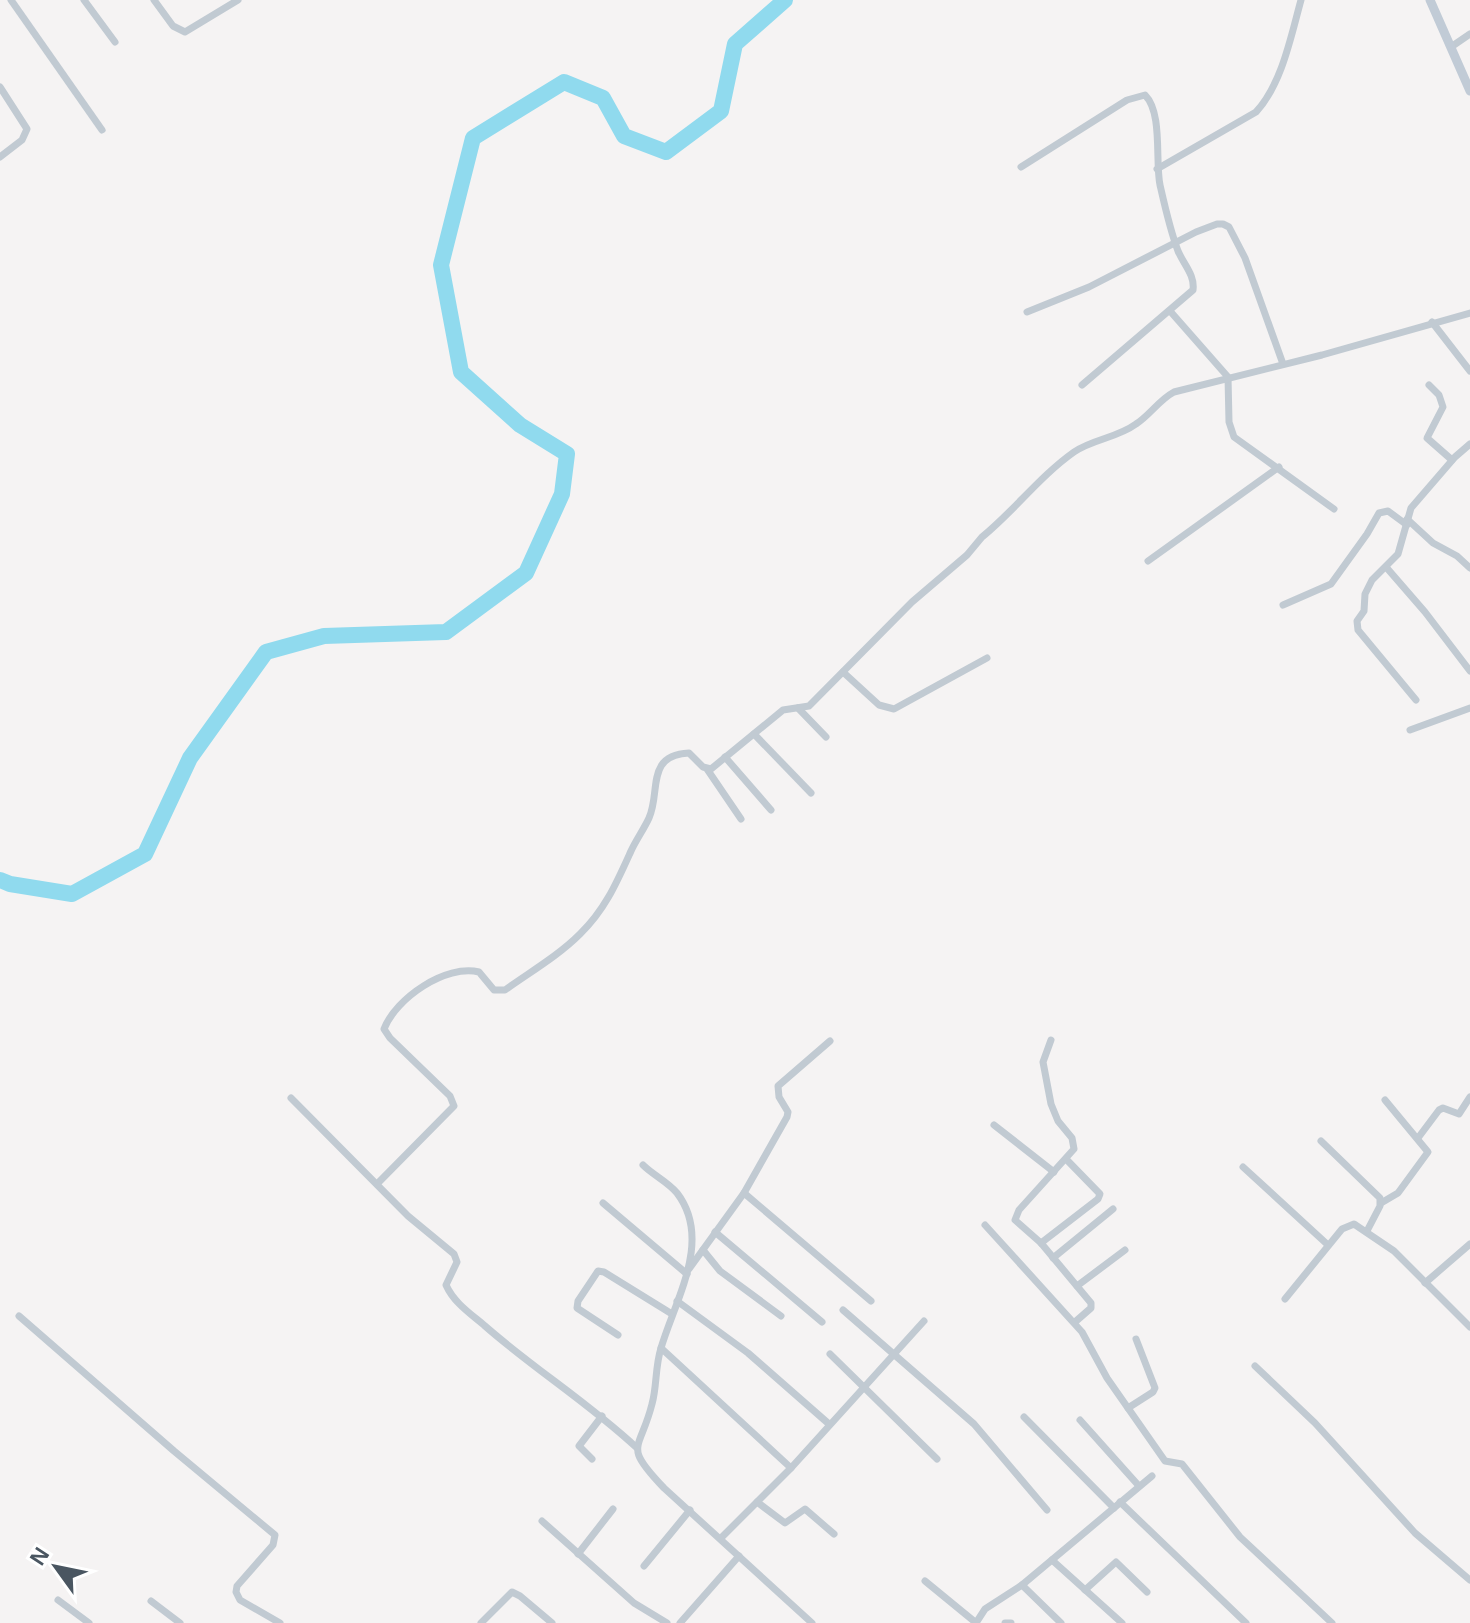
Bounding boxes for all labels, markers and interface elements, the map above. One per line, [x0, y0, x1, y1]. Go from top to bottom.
north arrow [16, 1527, 96, 1607]
text: N [25, 1543, 54, 1570]

